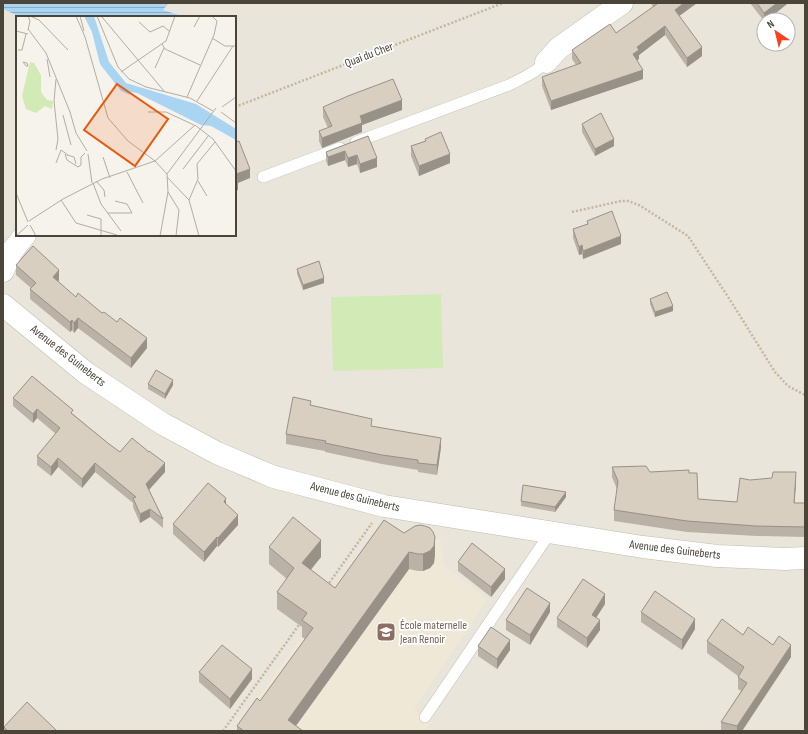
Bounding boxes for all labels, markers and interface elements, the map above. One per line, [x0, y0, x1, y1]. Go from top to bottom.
north arrow [756, 12, 796, 52]
inset map [16, 16, 236, 236]
text: N [764, 17, 777, 31]
street label: Quai du Cher [343, 39, 396, 71]
street label: Avenue des Guineberts [26, 321, 109, 390]
street label: Avenue des Guineberts [308, 478, 401, 515]
street label: Avenue des Guineberts [628, 537, 721, 563]
place label: École maternelle Jean Renoir [399, 618, 467, 647]
school or university icon: École maternelle Jean Renoir [375, 621, 397, 643]

